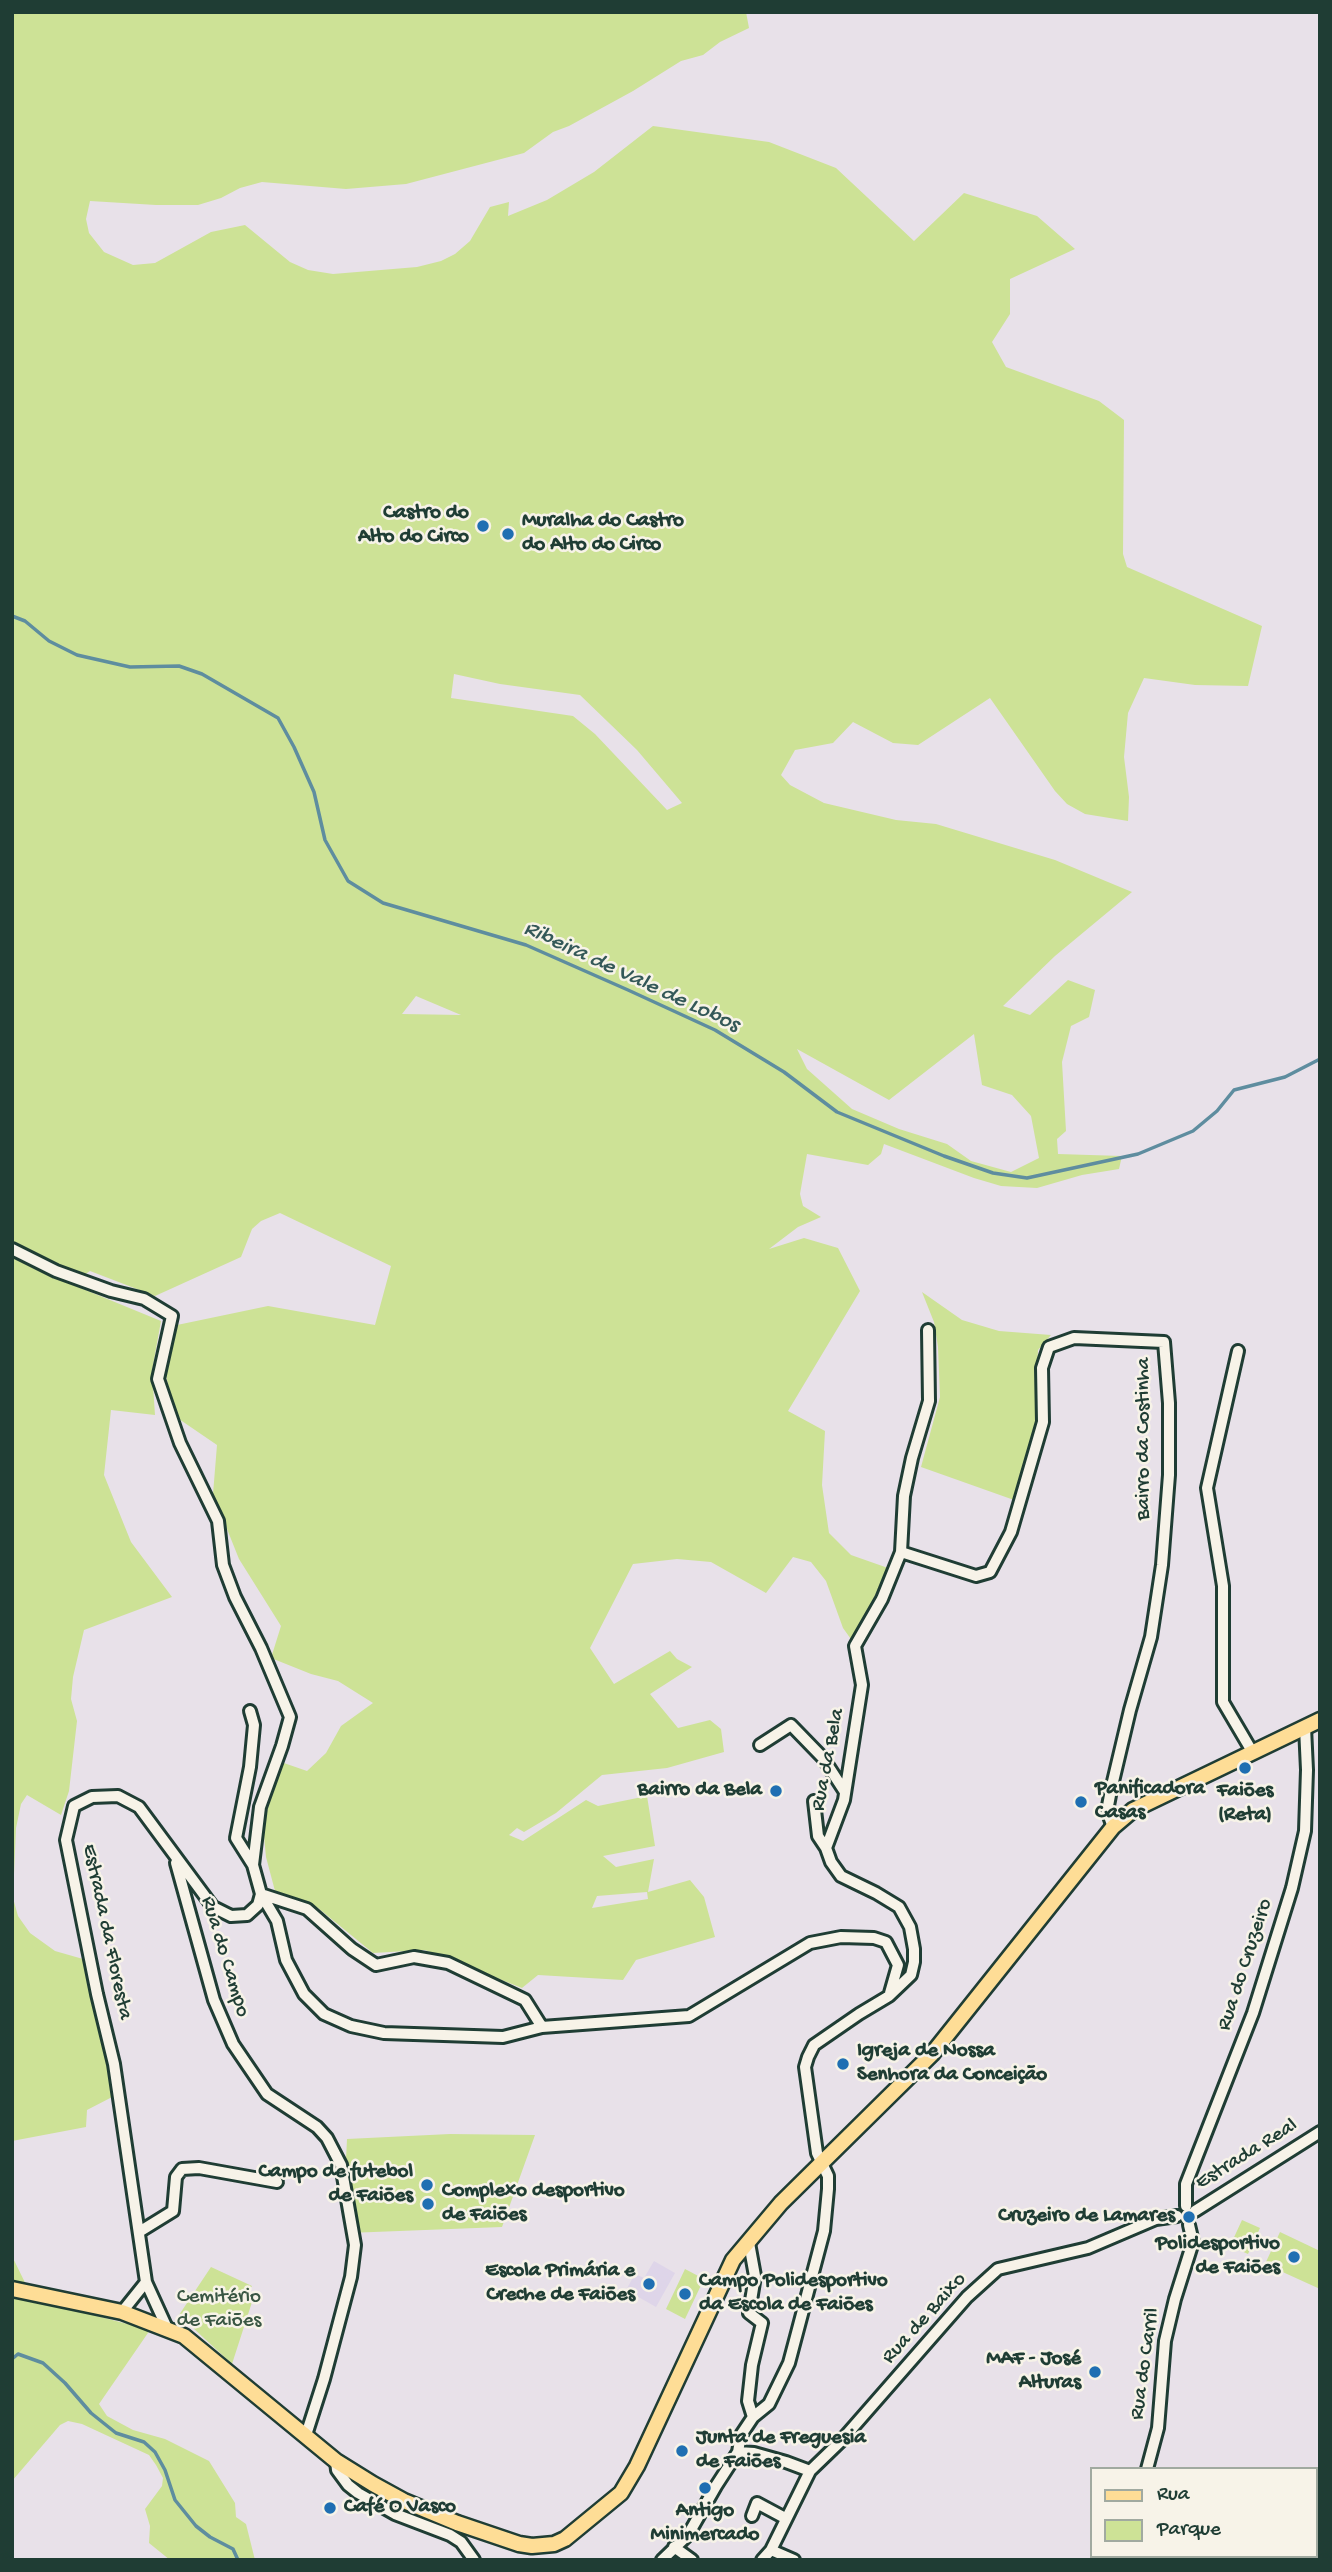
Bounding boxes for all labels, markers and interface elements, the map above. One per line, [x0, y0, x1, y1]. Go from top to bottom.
place label: Castro do Alto do Circo [358, 501, 469, 551]
place label: Muralha do Castro do Alto do Circo [522, 509, 684, 559]
marker: Castro do Alto do Circo [475, 518, 491, 534]
marker: Muralha do Castro do Alto do Circo [500, 526, 516, 542]
water label: Ribeira de Vale de Lobos [519, 916, 743, 1040]
street label: Bairro da Costinha [1132, 1358, 1158, 1520]
street label: Rua da Bela [807, 1706, 851, 1814]
marker: Faiões (Reta) [1237, 1760, 1253, 1776]
place label: Panificadora Casas [1095, 1777, 1205, 1827]
place label: Bairro da Bela [638, 1778, 762, 1804]
place label: Faiões (Reta) [1217, 1779, 1273, 1829]
marker: Bairro da Bela [768, 1783, 784, 1799]
marker: Panificadora Casas [1073, 1794, 1089, 1810]
street label: Estrada da Floresta [75, 1842, 137, 2022]
street label: Rua do Campo [194, 1894, 254, 2020]
street label: Rua do Cruzeiro [1213, 1896, 1279, 2034]
place label: Igreja de Nossa Senhora da Conceição [857, 2039, 1047, 2089]
marker: Igreja de Nossa Senhora da Conceição [835, 2056, 851, 2072]
street label: Estrada Real [1191, 2114, 1303, 2196]
place label: Campo de futebol de Faiões [258, 2160, 413, 2210]
marker: Campo de futebol de Faiões [419, 2177, 435, 2193]
place label: Complexo desportivo de Faiões [442, 2179, 625, 2229]
marker: Complexo desportivo de Faiões [420, 2196, 436, 2212]
place label: Cruzeiro de Lamares [998, 2204, 1175, 2230]
marker: Cruzeiro de Lamares [1181, 2209, 1197, 2225]
place label: Polidesportivo de Faiões [1156, 2232, 1280, 2282]
marker: Polidesportivo de Faiões [1286, 2249, 1302, 2265]
place label: Escola Primária e Creche de Faiões [485, 2259, 635, 2309]
street label: Rua de Baixo [877, 2268, 973, 2370]
place label: Campo Polidesportivo da Escola de Faiões [699, 2269, 888, 2319]
marker: Escola Primária e Creche de Faiões [641, 2276, 657, 2292]
park label: Cemitério de Faiões [177, 2285, 261, 2335]
marker: Campo Polidesportivo da Escola de Faiões [677, 2286, 693, 2302]
street label: Rua do Carril [1126, 2306, 1166, 2422]
place label: MAF - José Alturas [986, 2347, 1081, 2397]
marker: MAF - José Alturas [1087, 2364, 1103, 2380]
place label: Junta de Freguesia de Faiões [696, 2426, 866, 2476]
marker: Junta de Freguesia de Faiões [674, 2443, 690, 2459]
legend [1090, 2467, 1318, 2558]
marker: Antigo Minimercado [697, 2480, 713, 2496]
text: Rua [1157, 2483, 1190, 2508]
place label: Café O Vasco [344, 2495, 456, 2521]
place label: Antigo Minimercado [651, 2499, 759, 2549]
marker: Café O Vasco [322, 2500, 338, 2516]
text: Parque [1157, 2518, 1221, 2543]

